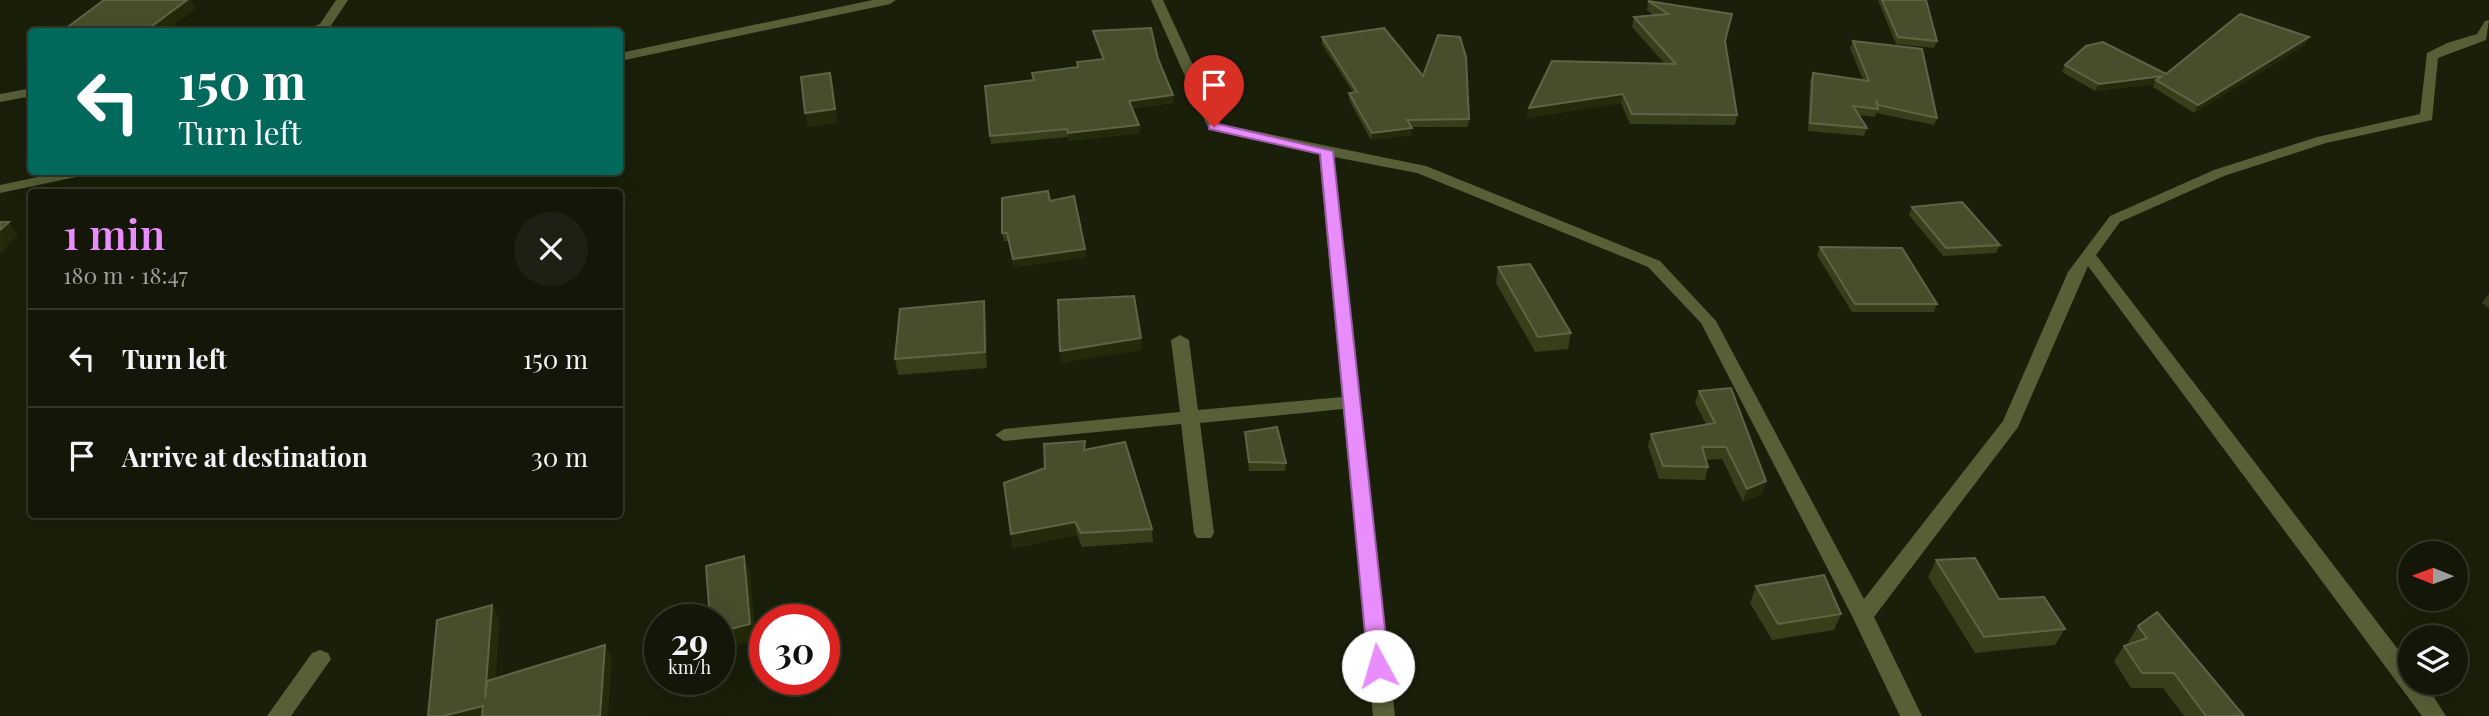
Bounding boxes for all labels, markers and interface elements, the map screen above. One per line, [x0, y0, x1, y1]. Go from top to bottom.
text: 150 m [178, 47, 306, 112]
pin [1184, 55, 1244, 127]
icon: left [63, 56, 154, 147]
icon: arrive [1195, 66, 1233, 104]
text: Turn left [178, 110, 302, 153]
text: 1 min [63, 205, 165, 261]
button: close [514, 212, 588, 286]
text: 180 m · 18:47 [63, 259, 188, 290]
icon: left [63, 339, 101, 377]
text: Turn left [122, 341, 227, 376]
text: 150 m [523, 341, 588, 376]
icon: arrive [63, 437, 101, 475]
text: Arrive at destination [122, 439, 368, 474]
text: 30 m [531, 439, 588, 474]
north arrow [2398, 541, 2468, 611]
map controls [2398, 541, 2468, 695]
speed limit sign: 30 [749, 604, 840, 695]
text: 29 [671, 617, 708, 664]
button: layers [2398, 625, 2468, 695]
position arrow [1341, 629, 1415, 703]
text: km/h [668, 655, 711, 679]

